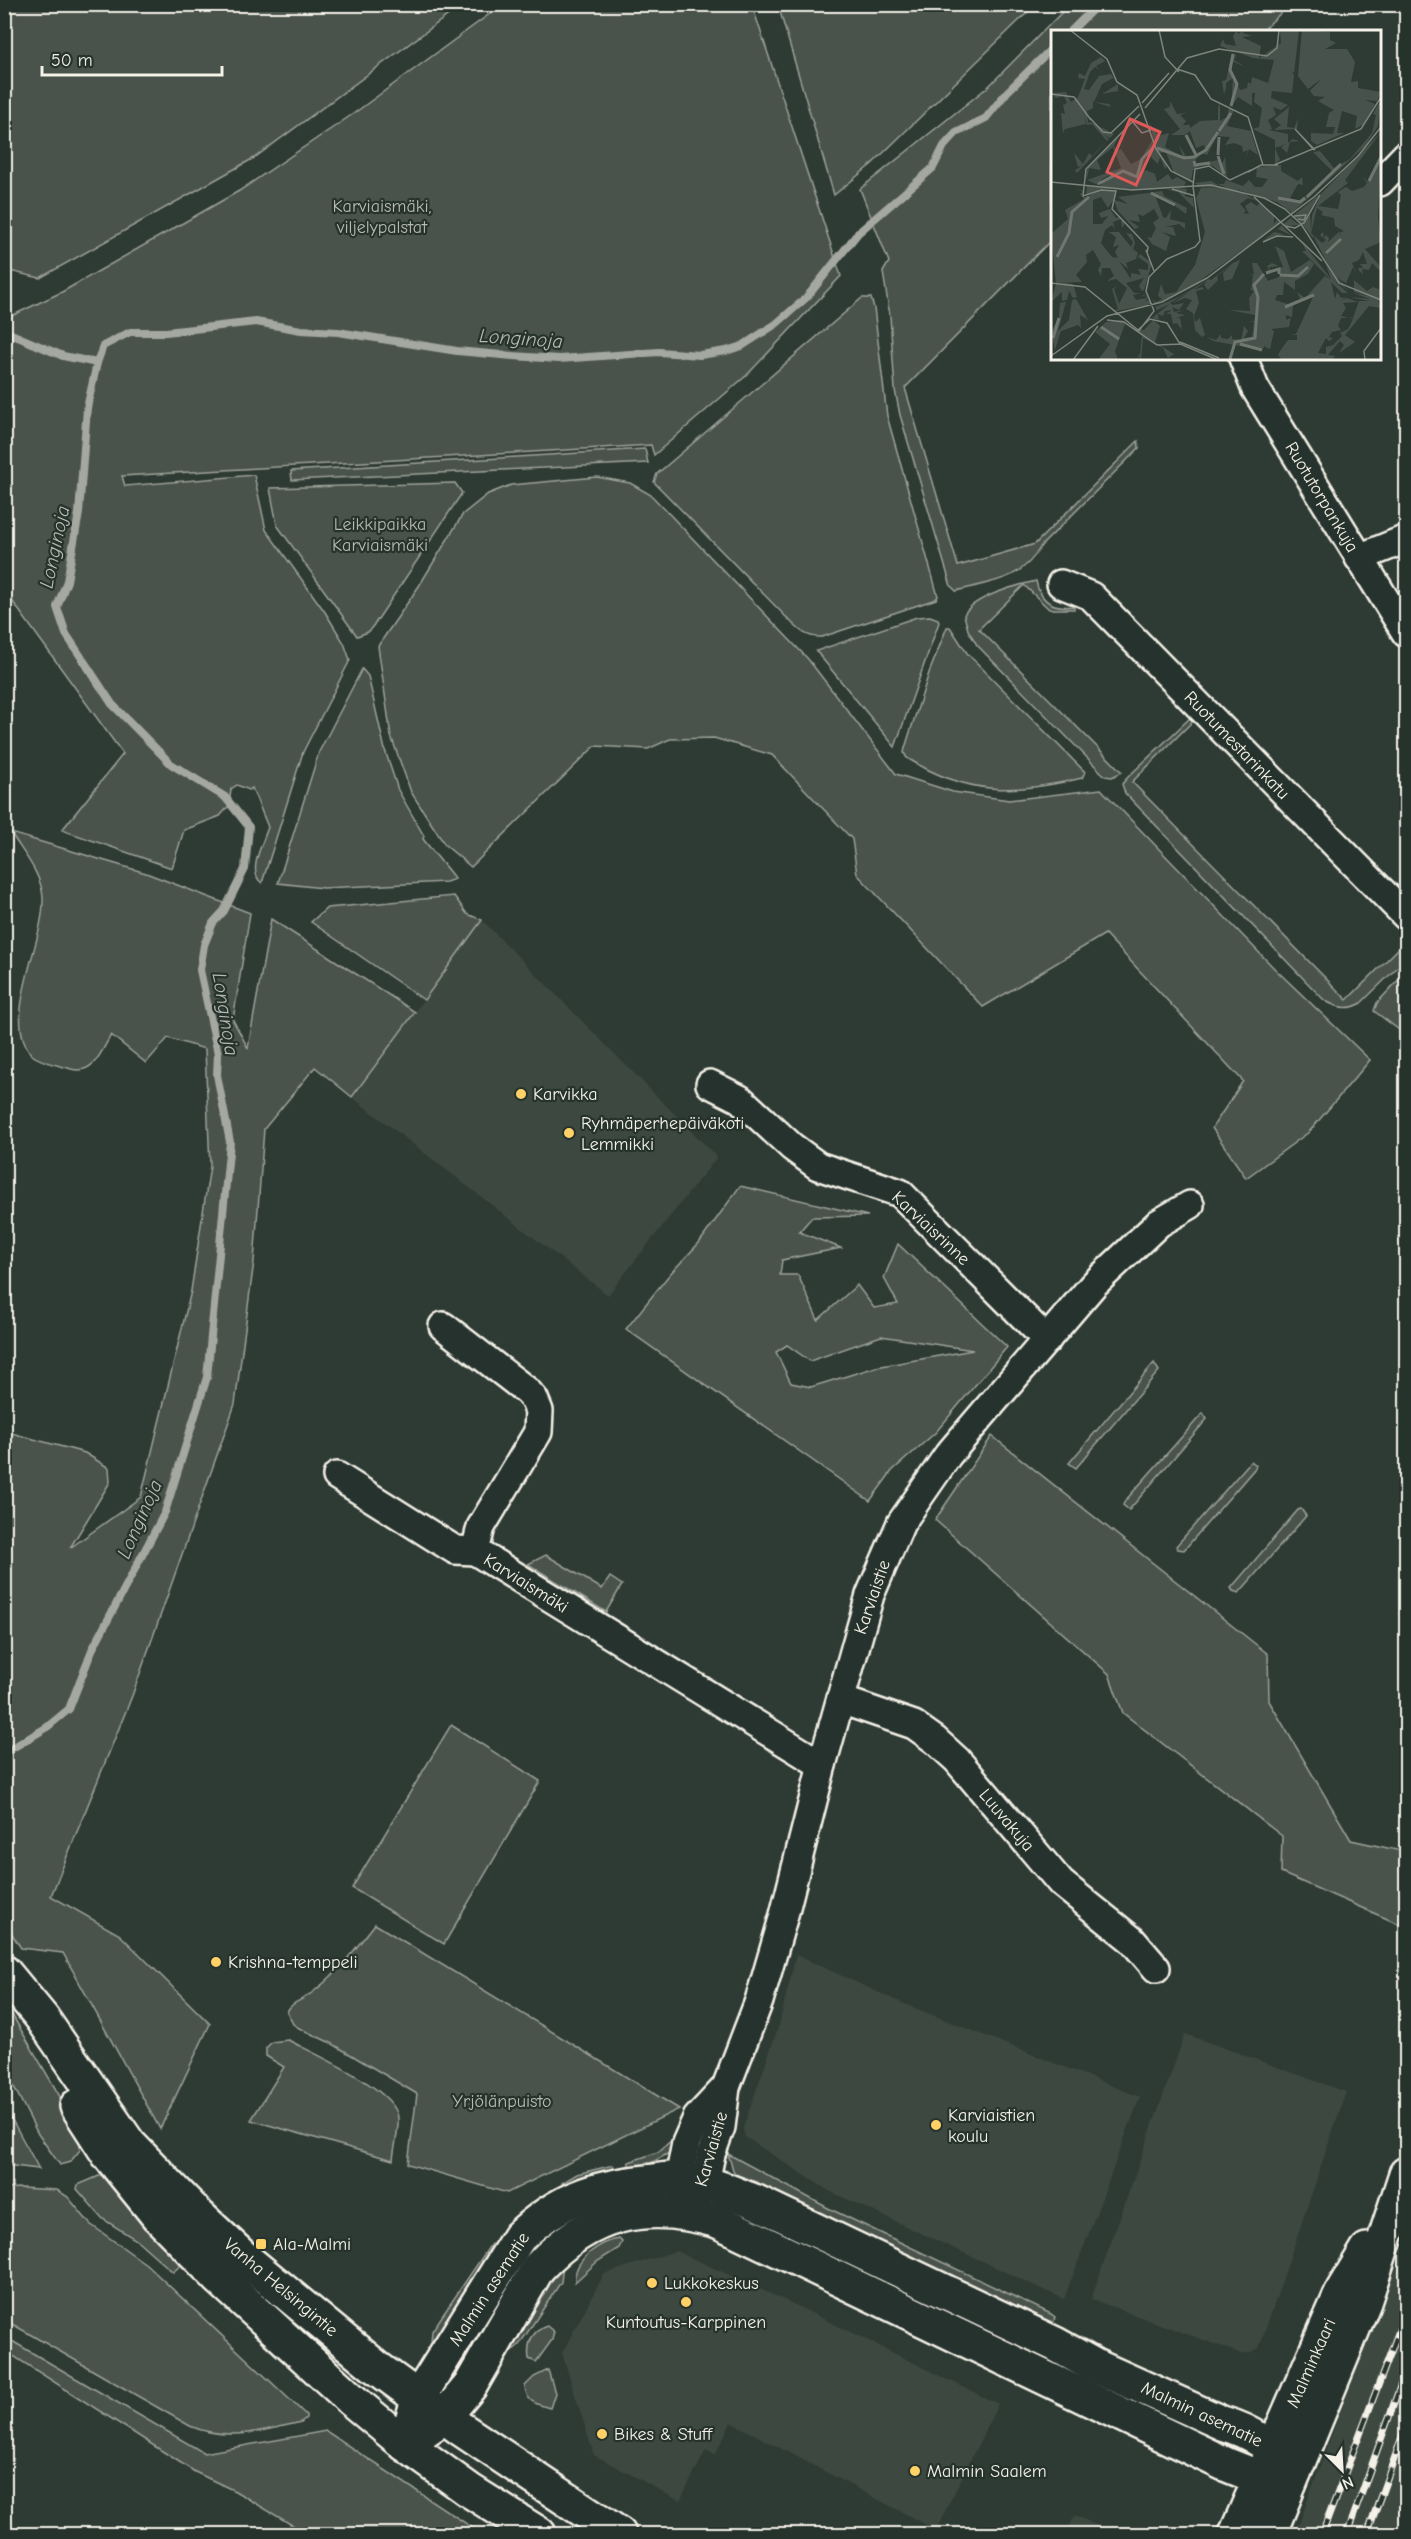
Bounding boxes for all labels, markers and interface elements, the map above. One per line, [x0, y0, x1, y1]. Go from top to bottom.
inset map [1051, 30, 1381, 360]
scale bar [42, 39, 222, 77]
text: 50 m [51, 50, 93, 71]
park label: Karviaismäki, viljelypalstat [333, 196, 431, 238]
water label: Longinoja [478, 324, 564, 353]
street label: Ruotutorpankuja [1280, 438, 1363, 556]
water label: Longinoja [35, 504, 74, 590]
park label: Leikkipaikka Karviaismäki [332, 514, 428, 556]
street label: Ruotumestarinkatu [1180, 687, 1294, 804]
water label: Longinoja [208, 971, 243, 1057]
place label: Karvikka [533, 1084, 597, 1105]
marker: Karvikka [514, 1087, 528, 1101]
place label: Ryhmäperhepäiväkoti Lemmikki [581, 1113, 744, 1155]
marker: Ryhmäperhepäiväkoti Lemmikki [562, 1126, 576, 1140]
street label: Karviaisrinne [887, 1187, 974, 1270]
water label: Longinoja [112, 1476, 167, 1562]
street label: Karviaismäki [479, 1549, 572, 1618]
street label: Karviaistie [850, 1557, 895, 1637]
street label: Luuvakuja [974, 1785, 1039, 1856]
place label: Krishna-temppeli [228, 1952, 358, 1973]
marker: Krishna-temppeli [209, 1955, 223, 1969]
park label: Yrjölänpuisto [452, 2091, 552, 2112]
place label: Karviaistien koulu [948, 2105, 1035, 2147]
street label: Karviaistie [691, 2109, 732, 2189]
marker: Karviaistien koulu [929, 2118, 943, 2132]
street label: Malmin asematie [445, 2228, 534, 2350]
street label: Vanha Helsingintie [219, 2234, 342, 2341]
place label: Ala-Malmi [273, 2234, 351, 2255]
marker: Ala-Malmi [254, 2237, 268, 2251]
place label: Lukkokeskus [664, 2273, 759, 2294]
marker: Lukkokeskus [645, 2276, 659, 2290]
marker: Kuntoutus-Karppinen [679, 2295, 693, 2309]
place label: Kuntoutus-Karppinen [606, 2312, 766, 2333]
street label: Malminkaari [1282, 2315, 1340, 2411]
street label: Malmin asematie [1138, 2377, 1266, 2452]
place label: Bikes & Stuff [614, 2424, 713, 2445]
marker: Bikes & Stuff [595, 2427, 609, 2441]
north arrow [1312, 2440, 1372, 2500]
place label: Malmin Saalem [927, 2461, 1047, 2482]
marker: Malmin Saalem [908, 2464, 922, 2478]
text: N [1339, 2472, 1356, 2493]

